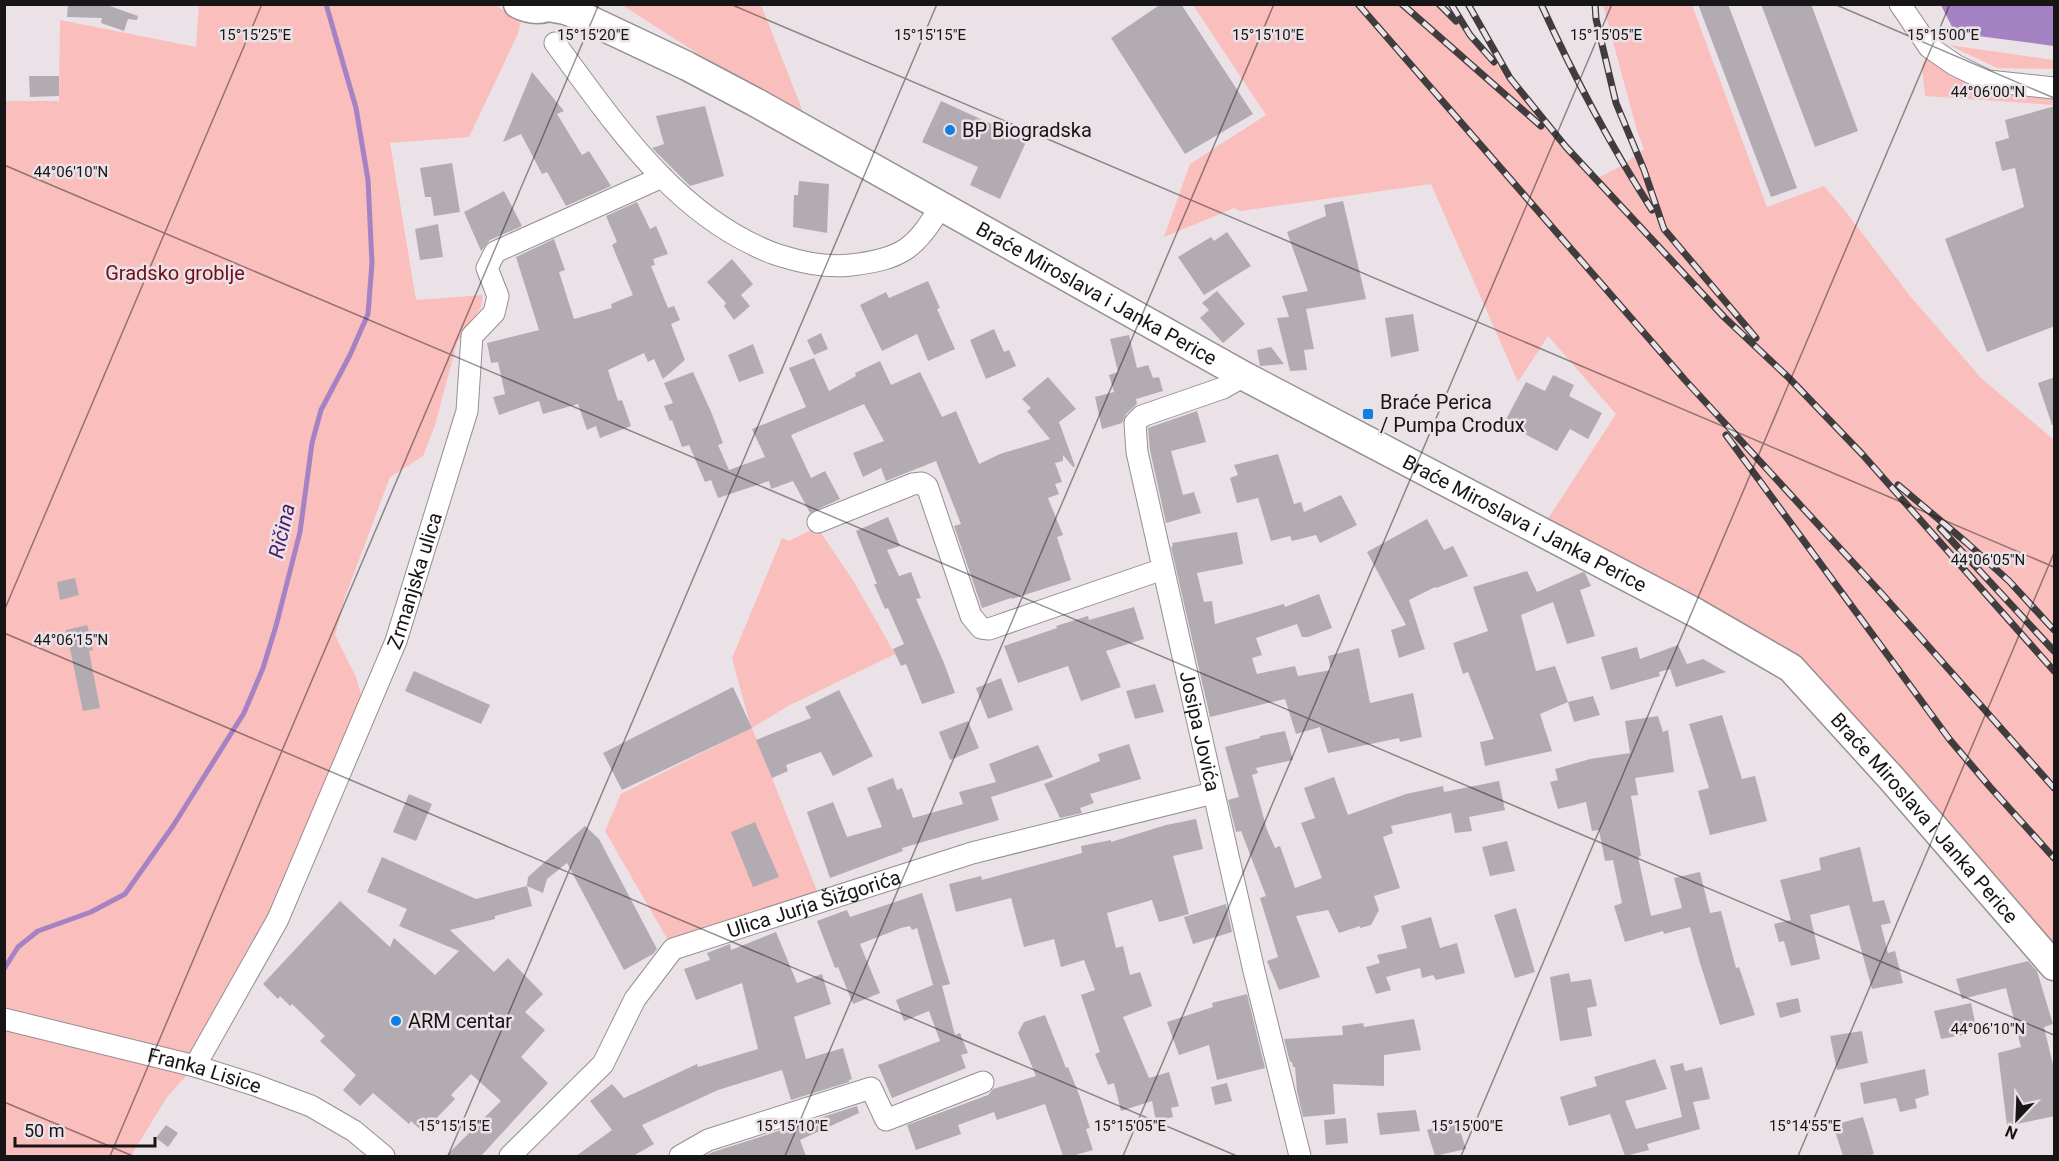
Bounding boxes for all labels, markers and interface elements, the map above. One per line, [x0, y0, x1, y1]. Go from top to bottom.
text: 15°15'25"E [219, 26, 292, 44]
text: 15°15'20"E [557, 26, 630, 44]
text: 15°15'15"E [894, 26, 967, 44]
text: 15°15'10"E [1232, 26, 1305, 44]
text: 15°15'05"E [1570, 26, 1643, 44]
text: 15°15'00"E [1907, 26, 1980, 44]
text: 44°06'00"N [1951, 83, 2025, 101]
place label: BP Biogradska [962, 118, 1092, 142]
marker: BP Biogradska [943, 123, 957, 137]
text: 44°06'10"N [34, 163, 108, 181]
street label: Braće Miroslava i Janka Perice [972, 216, 1221, 370]
park label: Gradsko groblje [105, 261, 245, 285]
place label: Braće Perica / Pumpa Crodux [1380, 390, 1525, 437]
marker: Braće Perica / Pumpa Crodux [1361, 407, 1375, 421]
street label: Braće Miroslava i Janka Perice [1399, 449, 1651, 597]
water label: Ričina [264, 501, 300, 561]
street label: Zrmanjska ulica [382, 509, 447, 653]
text: 44°06'05"N [1951, 551, 2025, 569]
text: 44°06'15"N [34, 631, 108, 649]
street label: Josipa Jovića [1175, 669, 1225, 794]
street label: Braće Miroslava i Janka Perice [1826, 708, 2023, 928]
street label: Ulica Jurja Šižgorića [724, 865, 904, 943]
place label: ARM centar [408, 1009, 512, 1033]
marker: ARM centar [389, 1014, 403, 1028]
text: 44°06'10"N [1951, 1020, 2025, 1038]
street label: Franka Lisice [145, 1043, 265, 1098]
north arrow [1987, 1089, 2047, 1149]
scale bar [15, 1110, 154, 1148]
text: 15°15'15"E [418, 1117, 491, 1135]
text: 15°15'10"E [756, 1117, 829, 1135]
text: 15°15'05"E [1094, 1117, 1167, 1135]
text: 15°15'00"E [1431, 1117, 1504, 1135]
text: 15°14'55"E [1769, 1117, 1842, 1135]
text: 50 m [24, 1120, 64, 1141]
text: N [2002, 1121, 2020, 1143]

